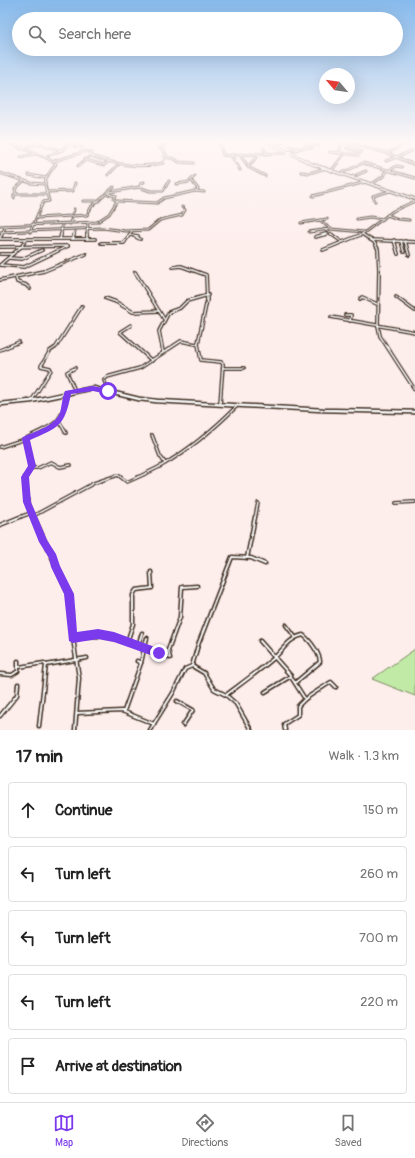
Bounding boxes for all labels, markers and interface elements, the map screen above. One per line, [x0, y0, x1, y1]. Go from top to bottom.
search box [12, 12, 403, 56]
icon: search [26, 23, 48, 45]
text: Search here [58, 25, 131, 44]
north arrow [319, 68, 355, 104]
route start [99, 382, 117, 400]
route end [150, 644, 168, 662]
text: 17 min [16, 746, 63, 767]
text: Walk · 1.3 km [329, 748, 399, 764]
icon: ahead [17, 799, 39, 821]
text: Continue [55, 801, 113, 820]
text: 150 m [363, 802, 398, 818]
icon: left [17, 863, 39, 885]
text: Turn left [55, 865, 111, 884]
text: 260 m [360, 866, 398, 882]
icon: left [17, 927, 39, 949]
text: Turn left [55, 929, 111, 948]
text: 700 m [359, 930, 398, 946]
icon: left [17, 991, 39, 1013]
text: Turn left [55, 993, 111, 1012]
text: 220 m [360, 994, 398, 1010]
icon: arrive [17, 1055, 39, 1077]
text: Arrive at destination [55, 1057, 182, 1076]
tab: Map [53, 1112, 75, 1149]
tab: Directions [181, 1112, 228, 1149]
tab: Saved [335, 1112, 362, 1149]

